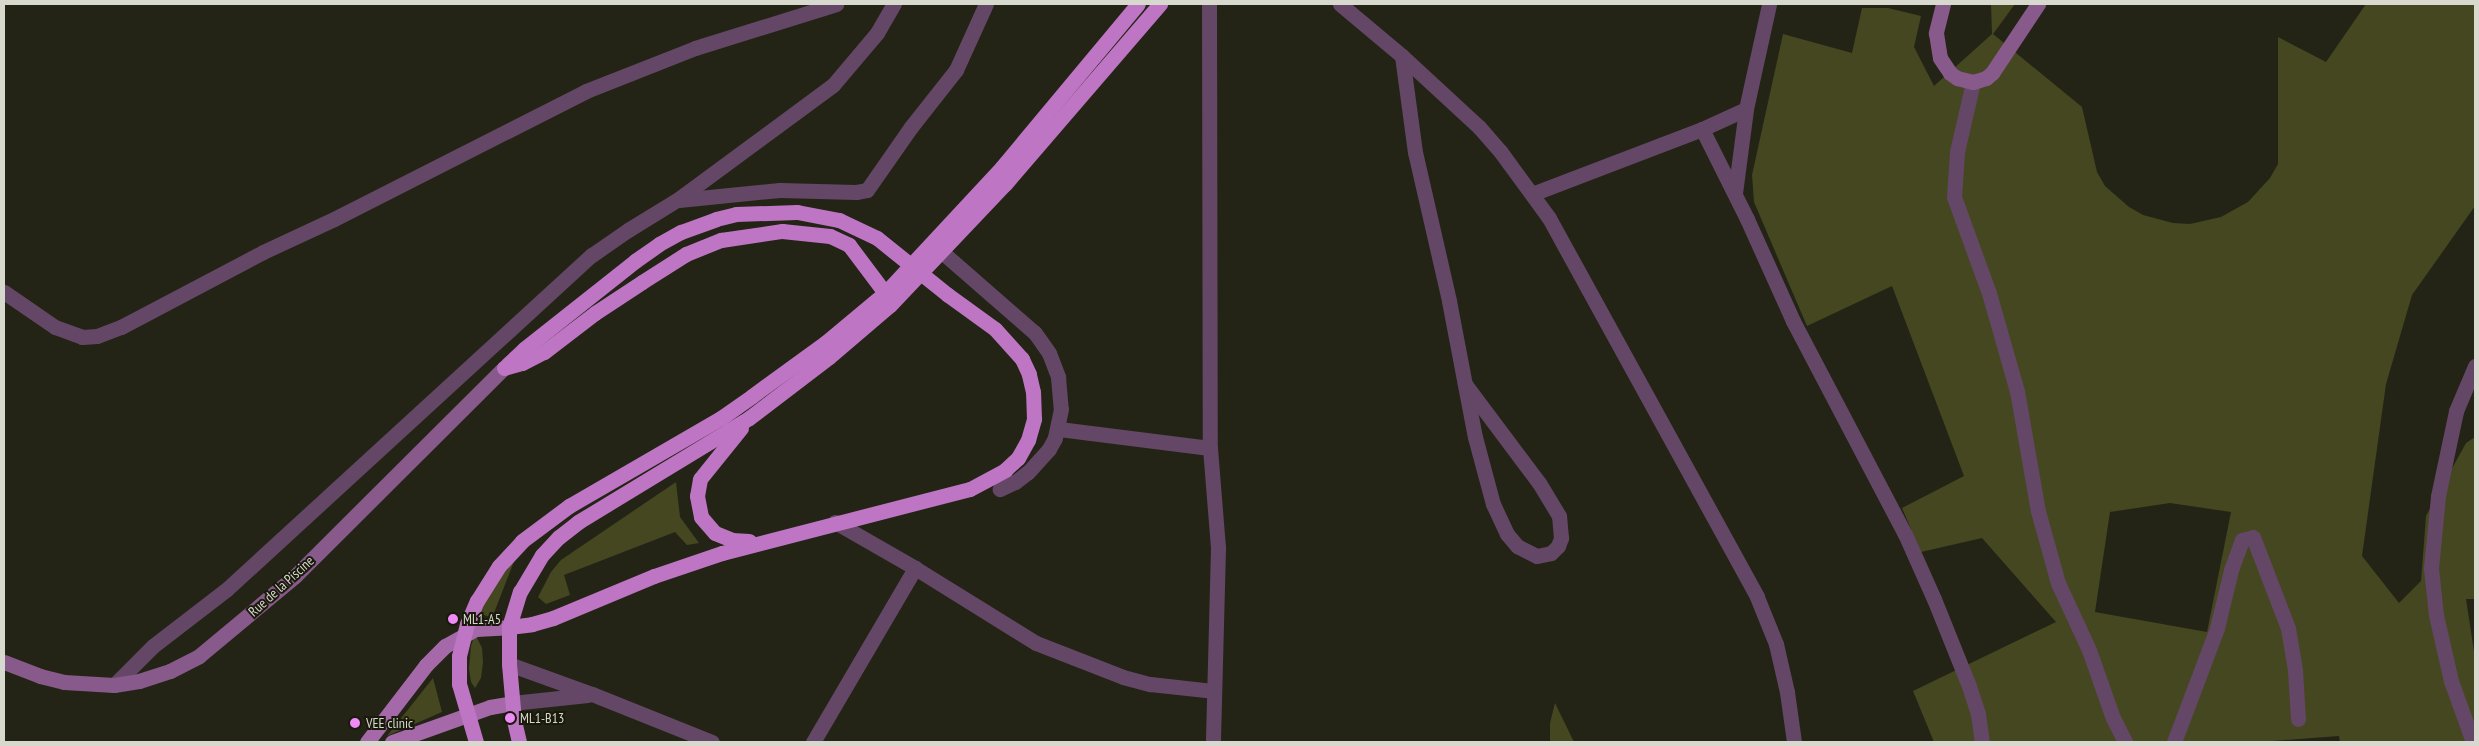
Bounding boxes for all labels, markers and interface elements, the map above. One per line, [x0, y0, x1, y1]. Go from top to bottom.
street label: Rue de la Piscine [245, 552, 317, 620]
place label: ML1-A5 [463, 611, 501, 627]
marker: ML1-A5 [447, 613, 459, 625]
place label: ML1-B13 [520, 710, 564, 726]
marker: ML1-B13 [504, 712, 516, 724]
place label: VEE clinic [366, 715, 413, 731]
marker: VEE clinic [348, 716, 362, 730]

